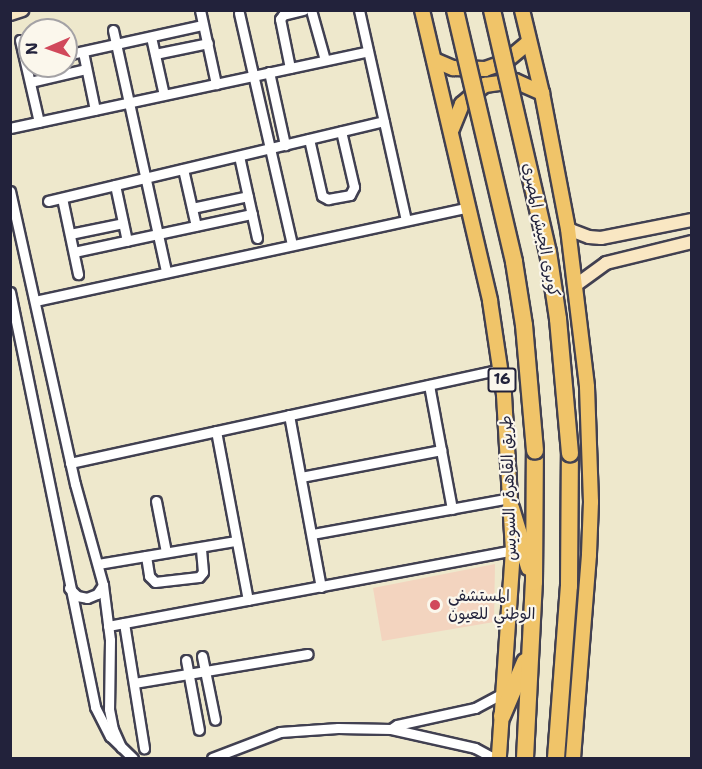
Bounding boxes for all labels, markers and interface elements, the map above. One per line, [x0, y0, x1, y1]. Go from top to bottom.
north arrow [18, 18, 78, 78]
text: N [21, 42, 42, 55]
street label: كوبرى الجيش المصرى [519, 161, 563, 299]
road number: 16 [487, 368, 517, 392]
street label: طريق القاهرة, السويس [497, 415, 521, 561]
place label: المستشفي الوطني للعيون [448, 586, 535, 624]
marker: المستشفي الوطني للعيون [426, 596, 444, 614]

